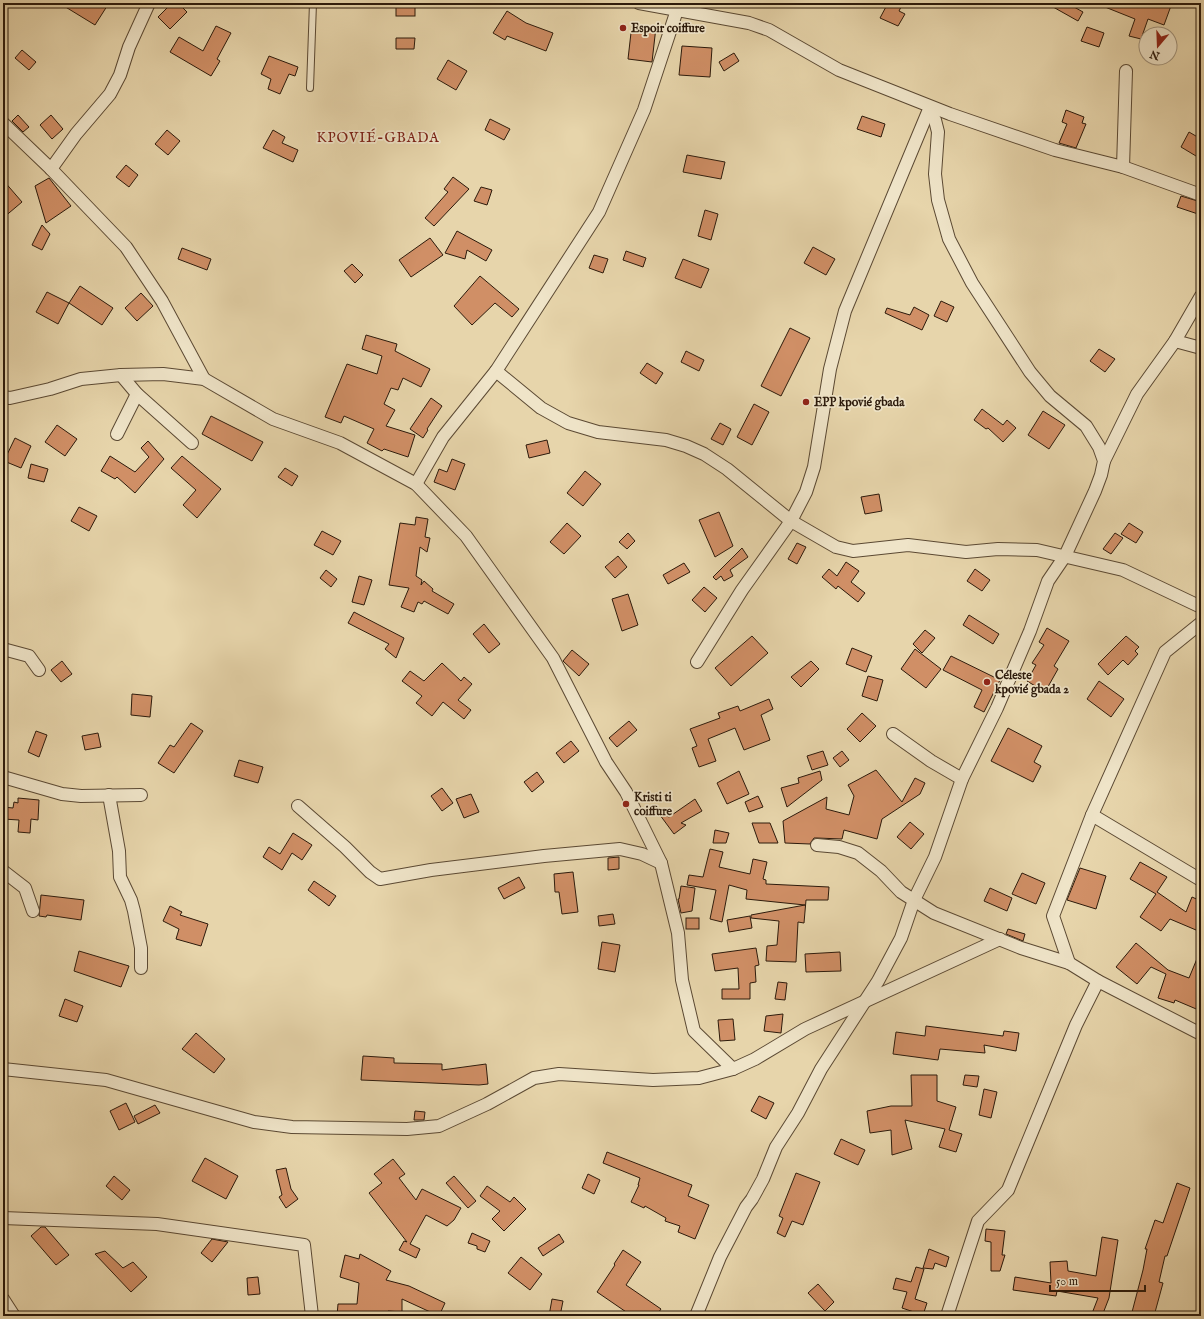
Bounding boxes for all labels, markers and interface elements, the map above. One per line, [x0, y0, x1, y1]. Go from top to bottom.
place label: Espoir coiffure [631, 21, 705, 37]
marker: Espoir coiffure [618, 23, 628, 33]
north arrow [1138, 26, 1178, 66]
text: N [1148, 46, 1163, 63]
district label: KPOVIÉ-GBADA [316, 128, 440, 147]
place label: EPP kpovié gbada [814, 395, 905, 411]
marker: EPP kpovié gbada [801, 397, 811, 407]
place label: Céleste kpovié gbada 2 [994, 668, 1069, 698]
marker: Céleste kpovié gbada 2 [982, 677, 992, 687]
place label: Kristi ti coiffure [634, 790, 673, 819]
marker: Kristi ti coiffure [621, 799, 631, 809]
scale bar [1050, 1267, 1145, 1293]
text: 50 m [1056, 1274, 1078, 1289]

